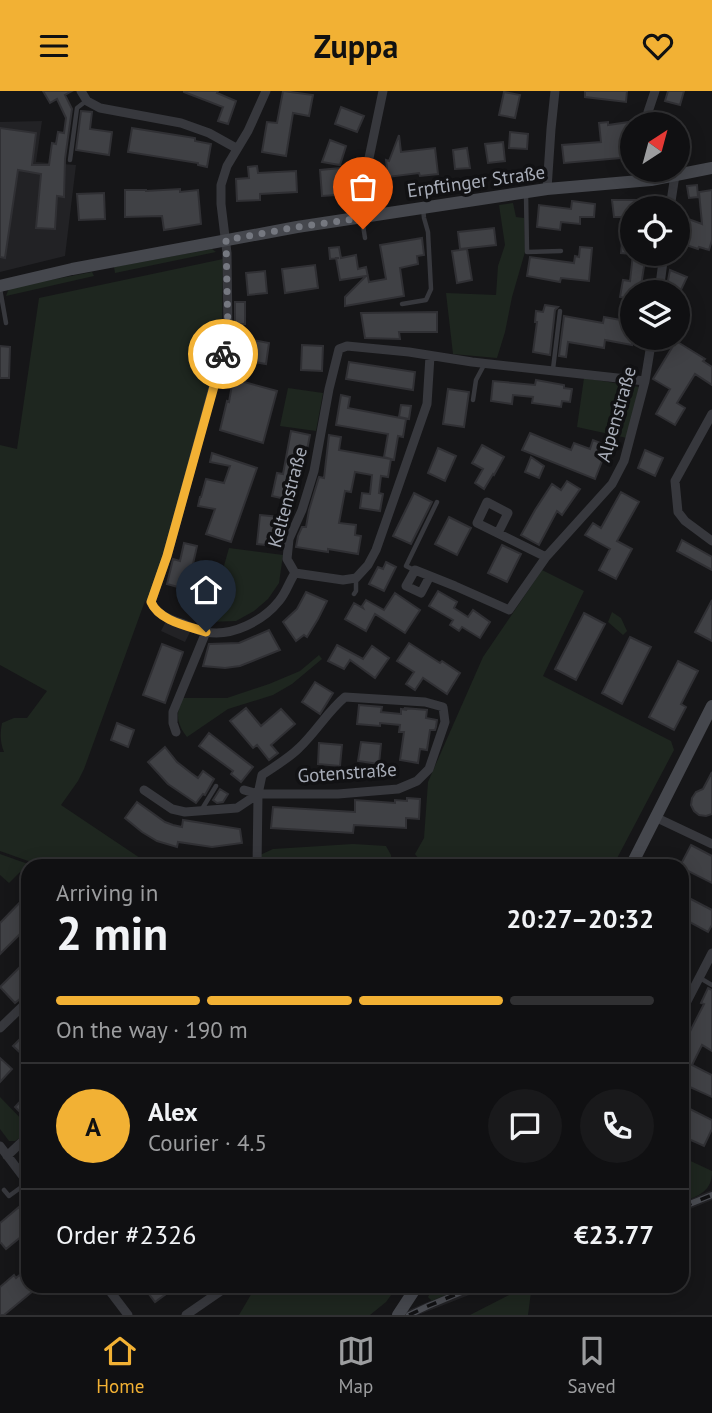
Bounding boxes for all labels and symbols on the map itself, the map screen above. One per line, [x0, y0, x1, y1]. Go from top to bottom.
north arrow [620, 112, 690, 182]
pin [333, 157, 393, 229]
street label: Erpftinger Straße [405, 159, 547, 203]
courier [188, 319, 258, 389]
street label: Alpenstraße [591, 363, 641, 465]
street label: Keltenstraße [262, 444, 312, 550]
pin [176, 560, 236, 632]
street label: Gotenstraße [297, 757, 397, 787]

